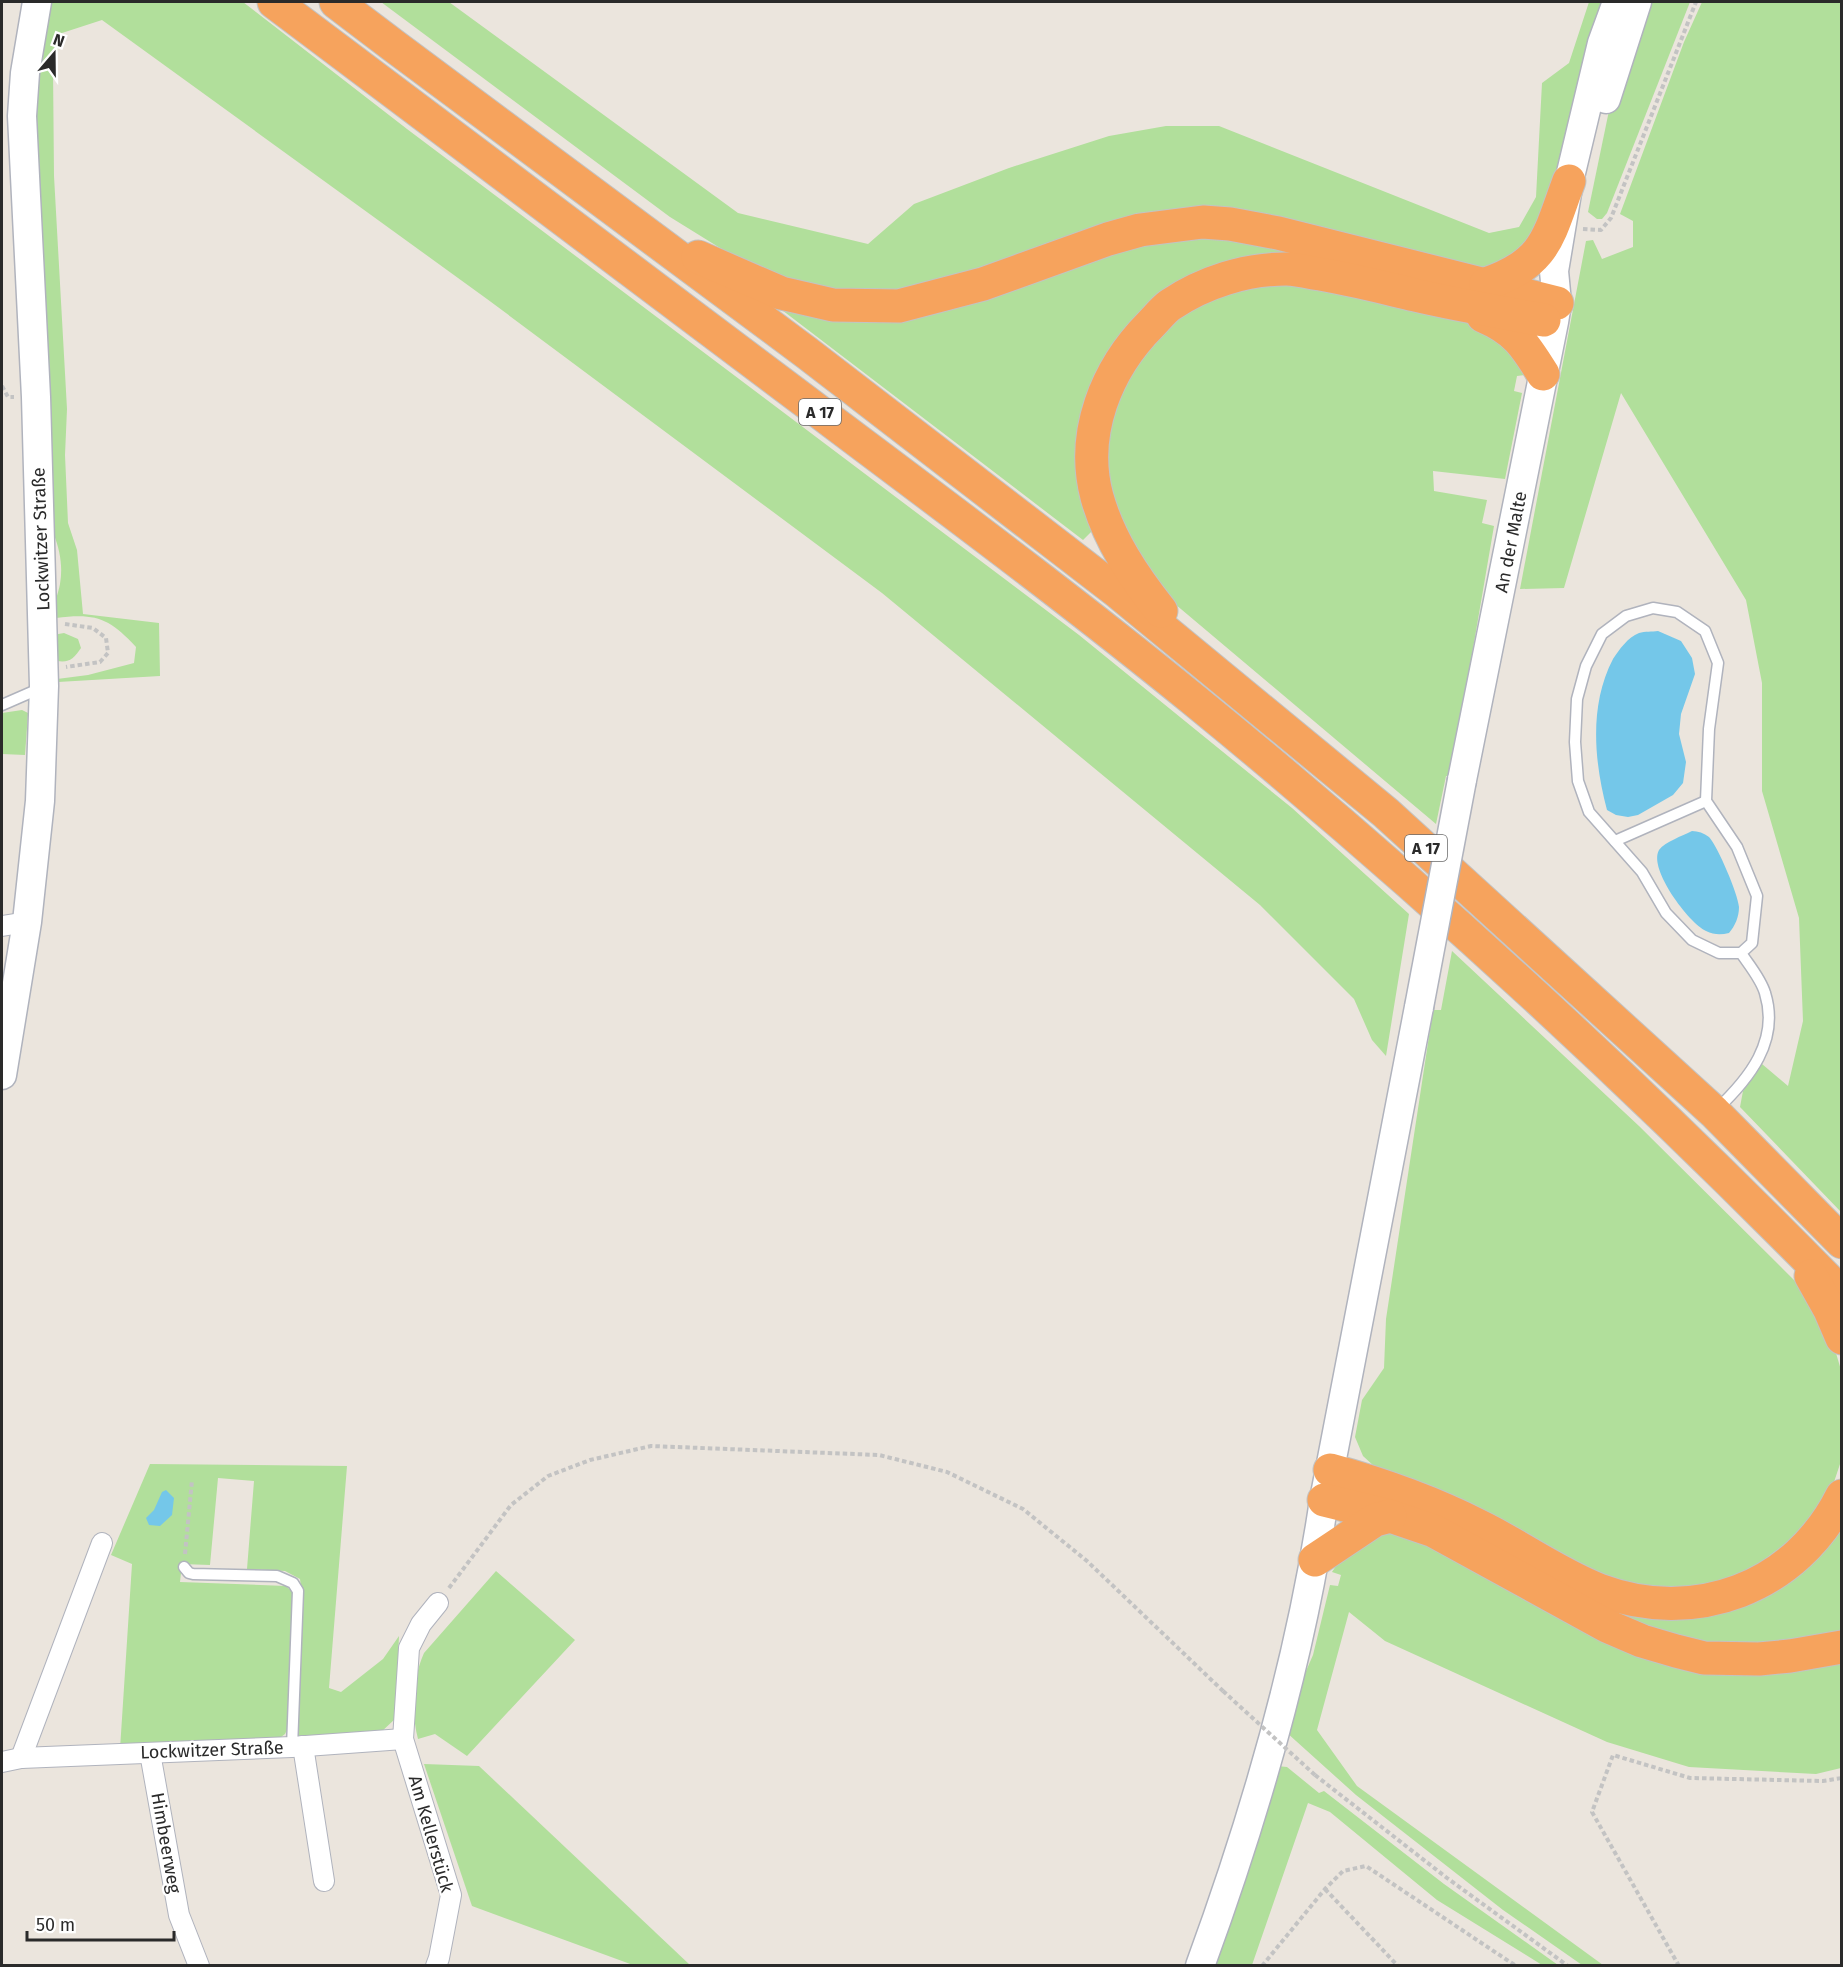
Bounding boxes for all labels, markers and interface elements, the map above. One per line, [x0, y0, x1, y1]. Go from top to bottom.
north arrow [24, 24, 84, 84]
text: N [51, 30, 67, 51]
road number: A 17 [799, 399, 841, 425]
street label: Lockwitzer Straße [28, 467, 54, 611]
street label: An der Malte [1490, 489, 1532, 595]
road number: A 17 [1405, 835, 1447, 861]
street label: Lockwitzer Straße [140, 1737, 284, 1763]
street label: Am Kellerstück [404, 1773, 458, 1896]
street label: Himbeerweg [146, 1791, 186, 1896]
scale bar [27, 1904, 174, 1942]
text: 50 m [36, 1914, 75, 1936]

